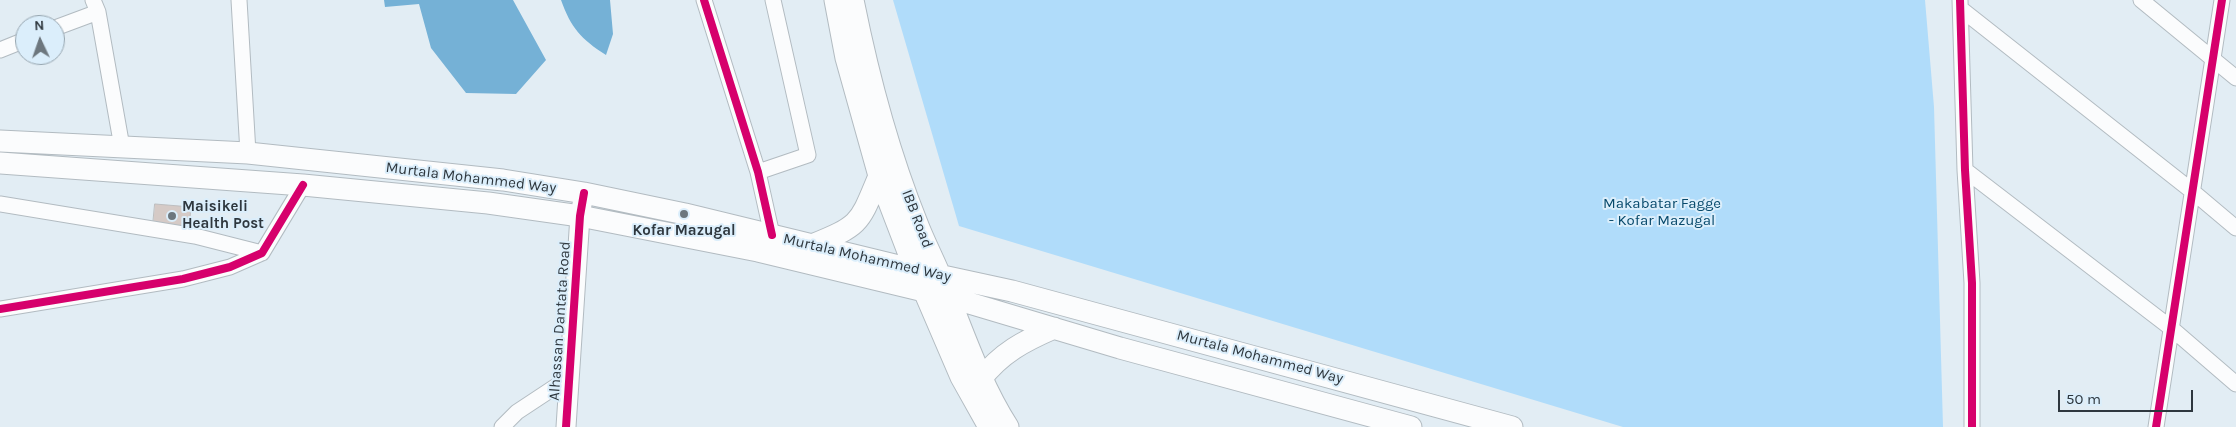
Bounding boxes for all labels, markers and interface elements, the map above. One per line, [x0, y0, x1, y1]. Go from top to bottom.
north arrow [15, 15, 65, 65]
text: N [34, 17, 45, 34]
street label: Murtala Mohammed Way [385, 159, 557, 197]
street label: IBB Road [898, 187, 936, 251]
park label: Makabatar Fagge - Kofar Mazugal [1603, 195, 1721, 230]
place label: Maisikeli Health Post [182, 198, 264, 233]
marker: Kofar Mazugal [678, 208, 690, 220]
marker: Maisikeli Health Post [166, 210, 178, 222]
place label: Kofar Mazugal [632, 222, 736, 240]
street label: Murtala Mohammed Way [781, 230, 953, 286]
street label: Alhassan Dantata Road [545, 241, 575, 401]
street label: Murtala Mohammed Way [1175, 326, 1345, 388]
scale bar [2061, 380, 2196, 412]
text: 50 m [2066, 390, 2101, 408]

